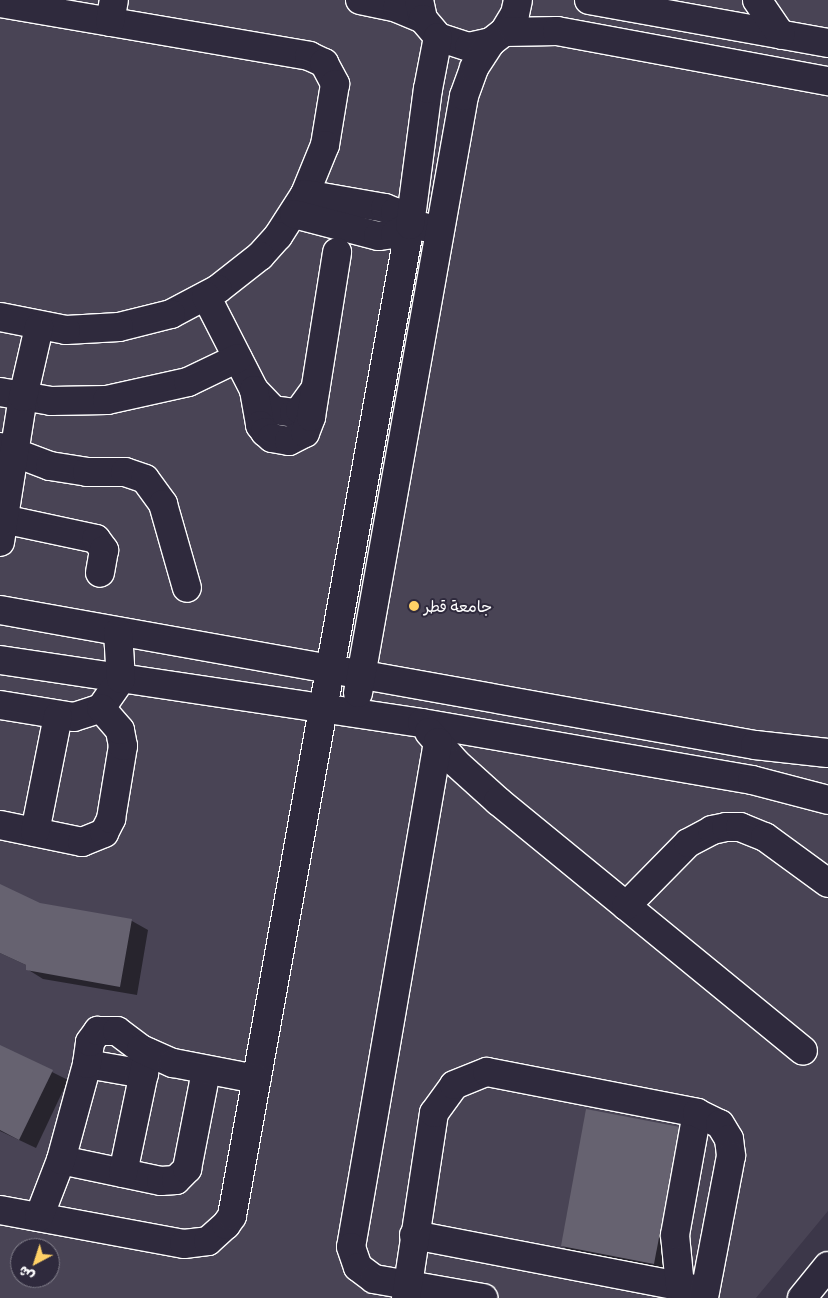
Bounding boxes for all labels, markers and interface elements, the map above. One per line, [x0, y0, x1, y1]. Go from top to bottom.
place label: جامعة قطر [424, 596, 492, 616]
marker: جامعة قطر [408, 600, 420, 612]
north arrow [10, 1238, 60, 1288]
text: ش [14, 1262, 38, 1286]

